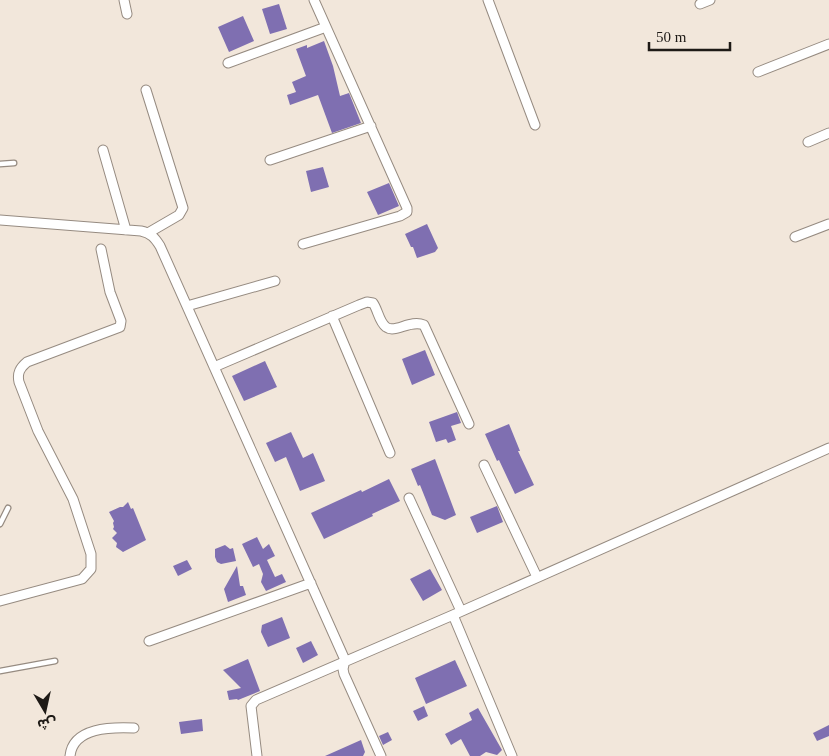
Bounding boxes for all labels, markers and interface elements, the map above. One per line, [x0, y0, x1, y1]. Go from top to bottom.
scale bar [649, 20, 730, 52]
text: 50 m [656, 29, 687, 45]
north arrow [20, 686, 70, 736]
text: ش [36, 714, 58, 732]

